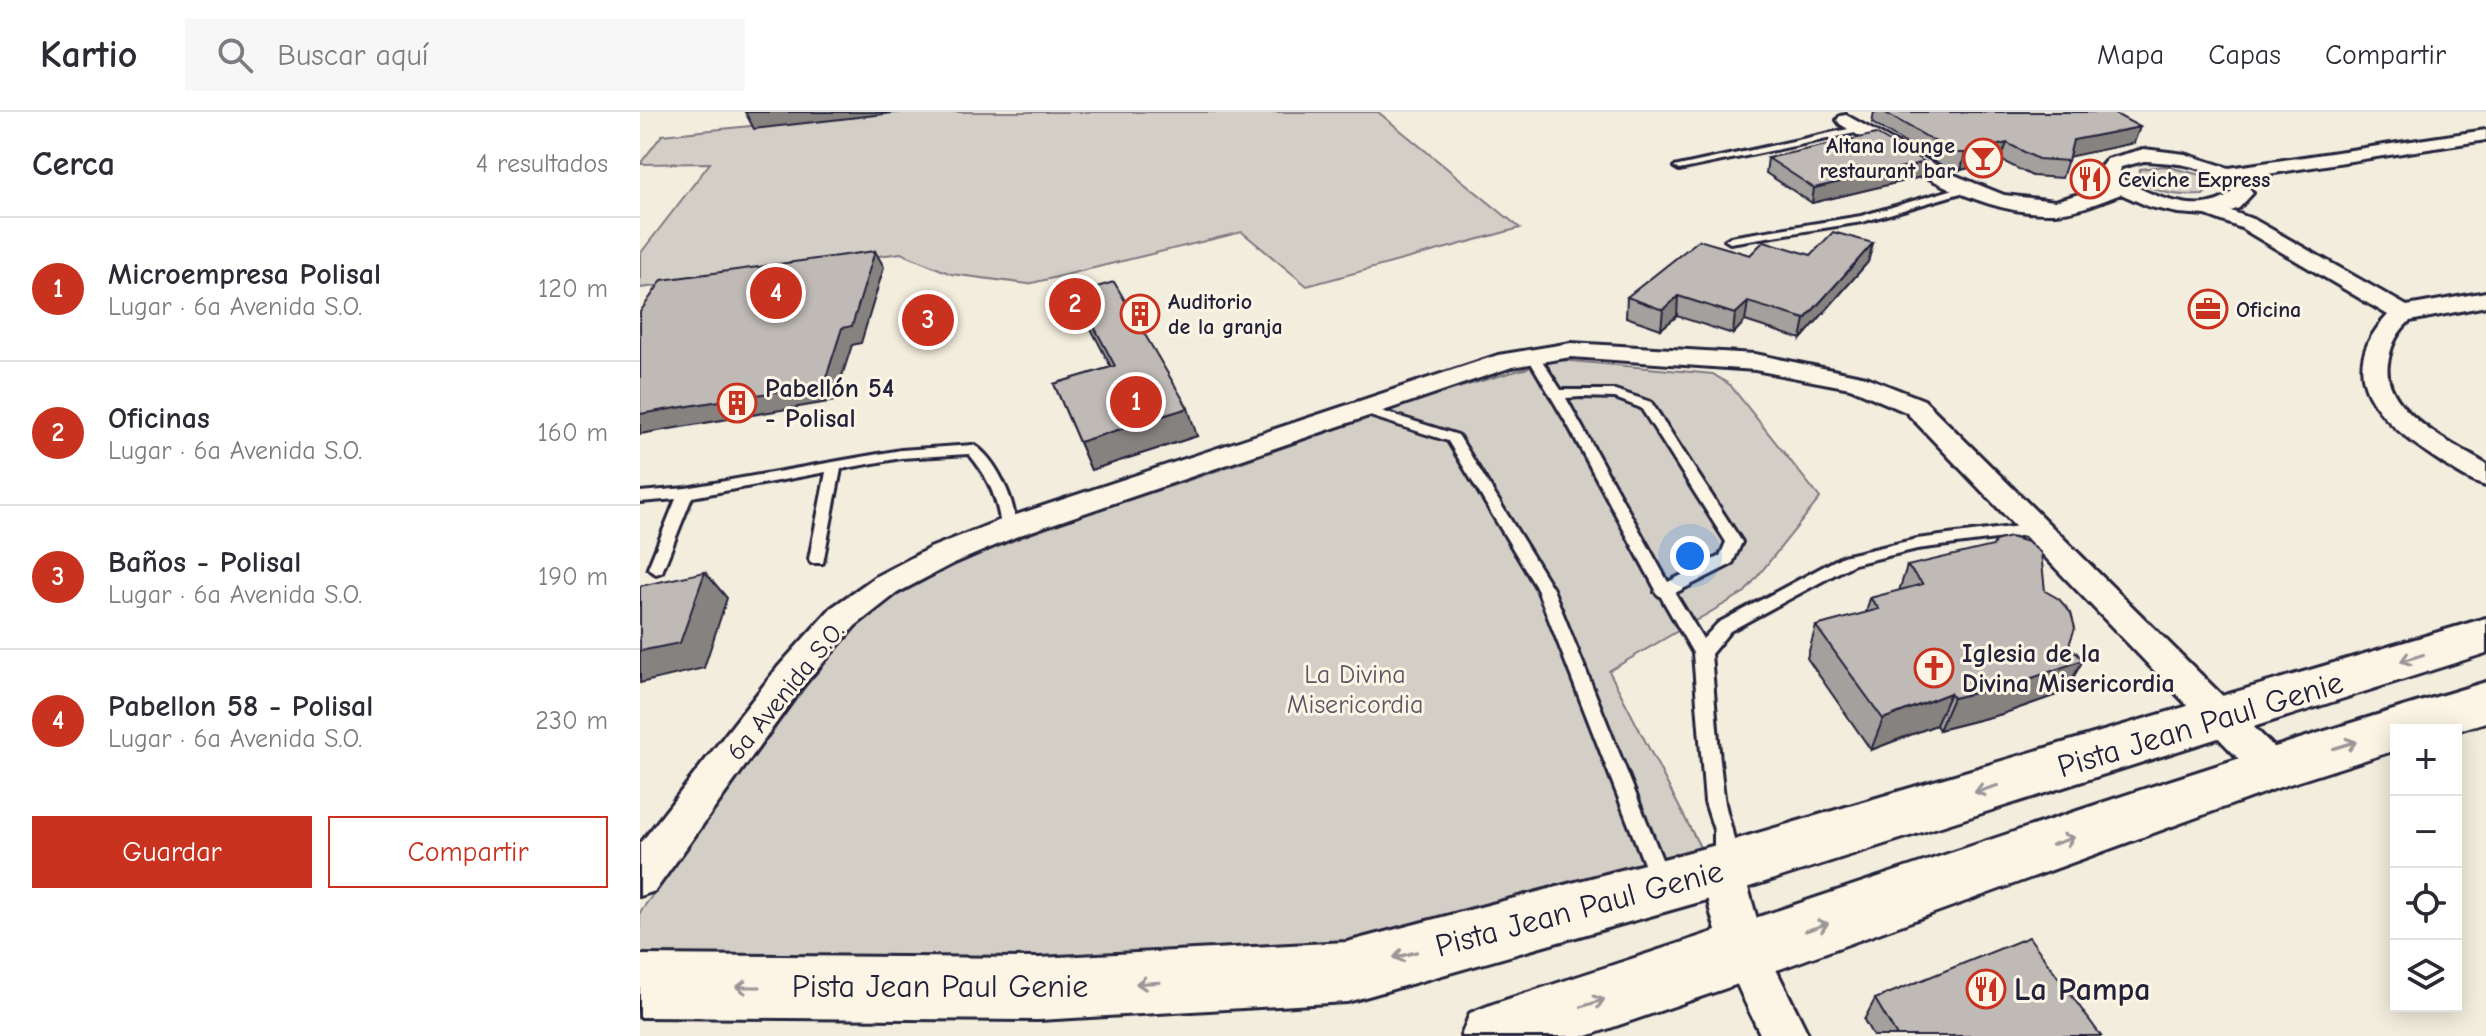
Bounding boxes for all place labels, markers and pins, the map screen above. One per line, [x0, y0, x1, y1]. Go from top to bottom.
place label: Altana lounge restaurant bar [1819, 133, 1955, 184]
bar icon: Altana lounge restaurant bar [1962, 137, 2004, 179]
restaurant icon: Ceviche Express [2069, 158, 2111, 200]
place label: Ceviche Express [2118, 167, 2270, 193]
pin: 4 [750, 263, 802, 323]
pin: 2 [1049, 274, 1101, 334]
office icon: Oficina [2187, 288, 2229, 330]
place label: Auditorio de la granja [1168, 289, 1283, 340]
pin: 3 [902, 290, 954, 350]
building icon: Auditorio de la granja [1119, 293, 1161, 335]
place label: Oficina [2236, 297, 2301, 323]
pin: 1 [1110, 372, 1162, 432]
place label: Pabellón 54 - Polisal [765, 374, 894, 434]
building icon: Pabellón 54 - Polisal [716, 382, 758, 424]
place label: Iglesia de la Divina Misericordia [1962, 639, 2175, 699]
church icon: Iglesia de la Divina Misericordia [1913, 647, 1955, 689]
restaurant icon: La Pampa [1965, 968, 2007, 1010]
place label: La Pampa [2014, 971, 2150, 1008]

